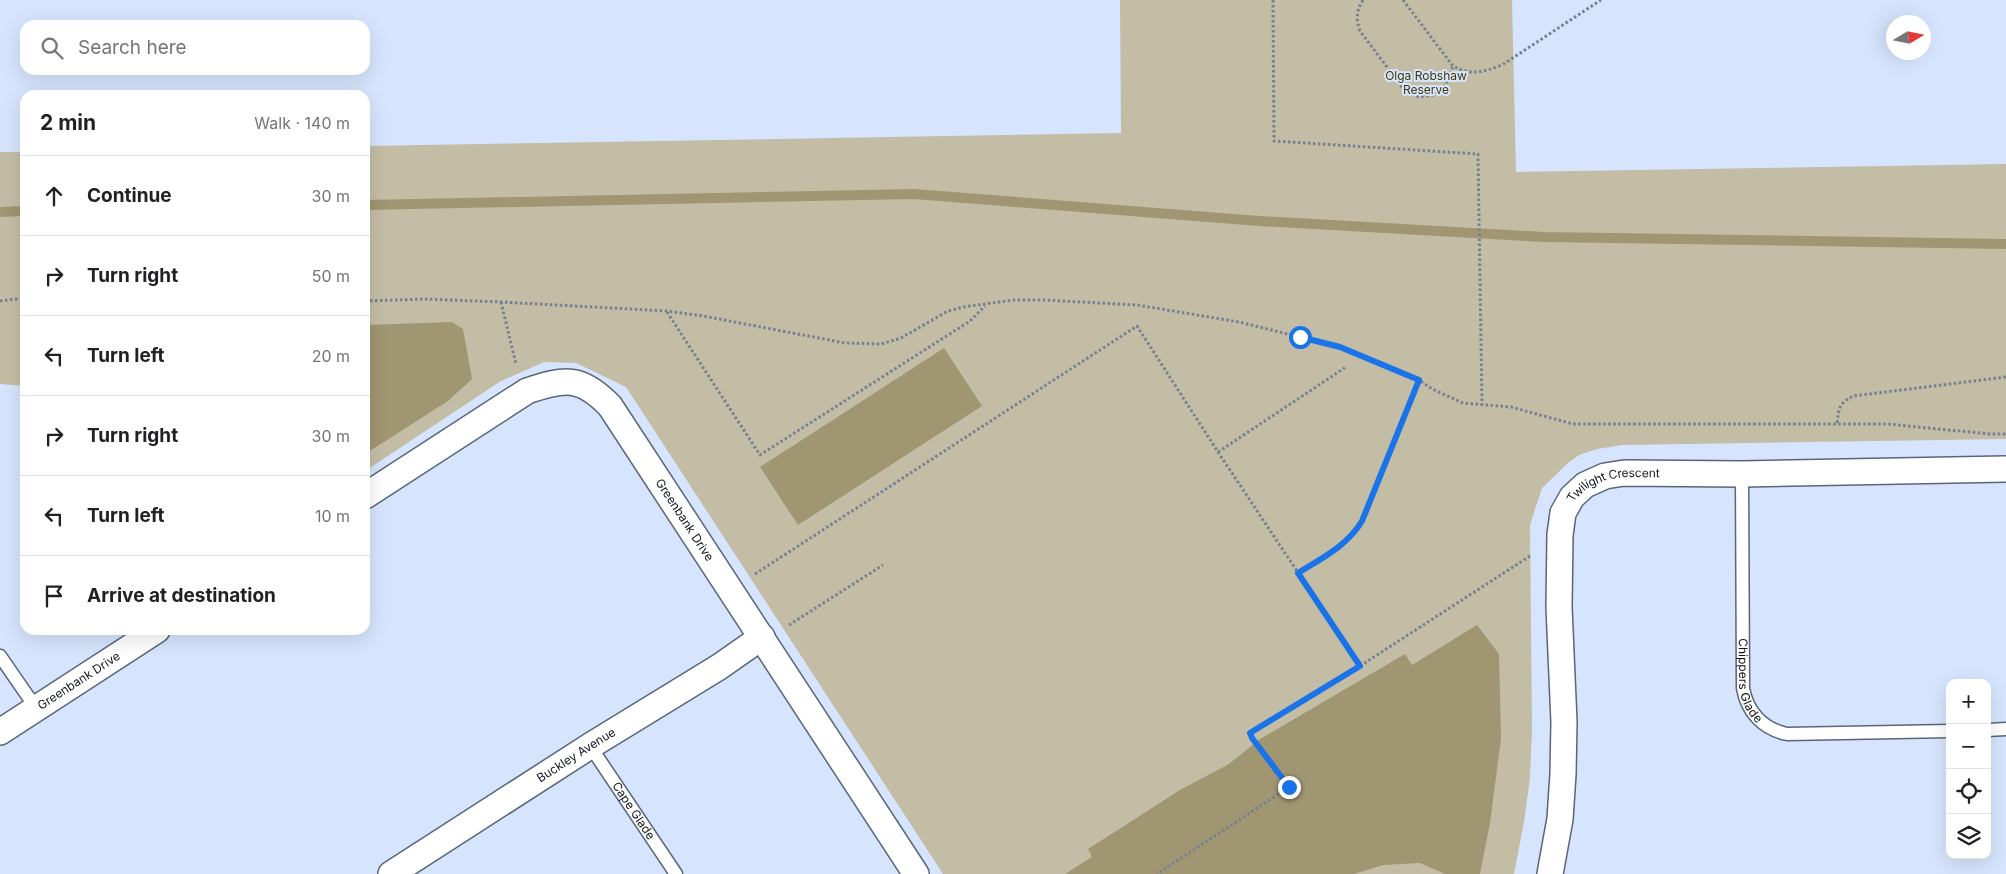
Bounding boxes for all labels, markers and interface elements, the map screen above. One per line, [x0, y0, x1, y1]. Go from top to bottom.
north arrow [1886, 15, 1931, 60]
search box [20, 20, 370, 75]
icon: search [38, 34, 66, 62]
text: Search here [78, 36, 187, 59]
park label: Olga Robshaw Reserve [1385, 68, 1467, 97]
text: 2 min [40, 110, 96, 135]
text: Walk · 140 m [254, 113, 350, 133]
icon: ahead [40, 182, 68, 210]
text: Continue [87, 184, 172, 207]
text: 30 m [312, 186, 350, 206]
icon: right [40, 262, 68, 290]
text: Turn right [87, 264, 178, 287]
text: 50 m [312, 266, 350, 286]
route start [1289, 326, 1312, 349]
icon: left [40, 342, 68, 370]
text: Turn left [87, 344, 165, 367]
text: 20 m [312, 346, 350, 366]
icon: right [40, 422, 68, 450]
text: Turn right [87, 424, 178, 447]
text: 30 m [312, 426, 350, 446]
street label: Twilight Crescent [1563, 465, 1660, 504]
street label: Greenbank Drive [653, 476, 717, 564]
icon: left [40, 502, 68, 530]
text: Turn left [87, 504, 165, 527]
text: 10 m [315, 506, 350, 526]
icon: arrive [40, 582, 68, 610]
text: Arrive at destination [87, 584, 276, 607]
street label: Chippers Glade [1736, 638, 1766, 726]
street label: Greenbank Drive [34, 648, 123, 713]
map controls [1946, 679, 1991, 859]
button: + [1946, 679, 1991, 724]
street label: Buckley Avenue [534, 724, 618, 785]
button: − [1946, 724, 1991, 769]
button: locate [1946, 769, 1991, 814]
route end [1278, 776, 1301, 799]
street label: Cape Glade [609, 779, 659, 842]
button: layers [1946, 814, 1991, 859]

